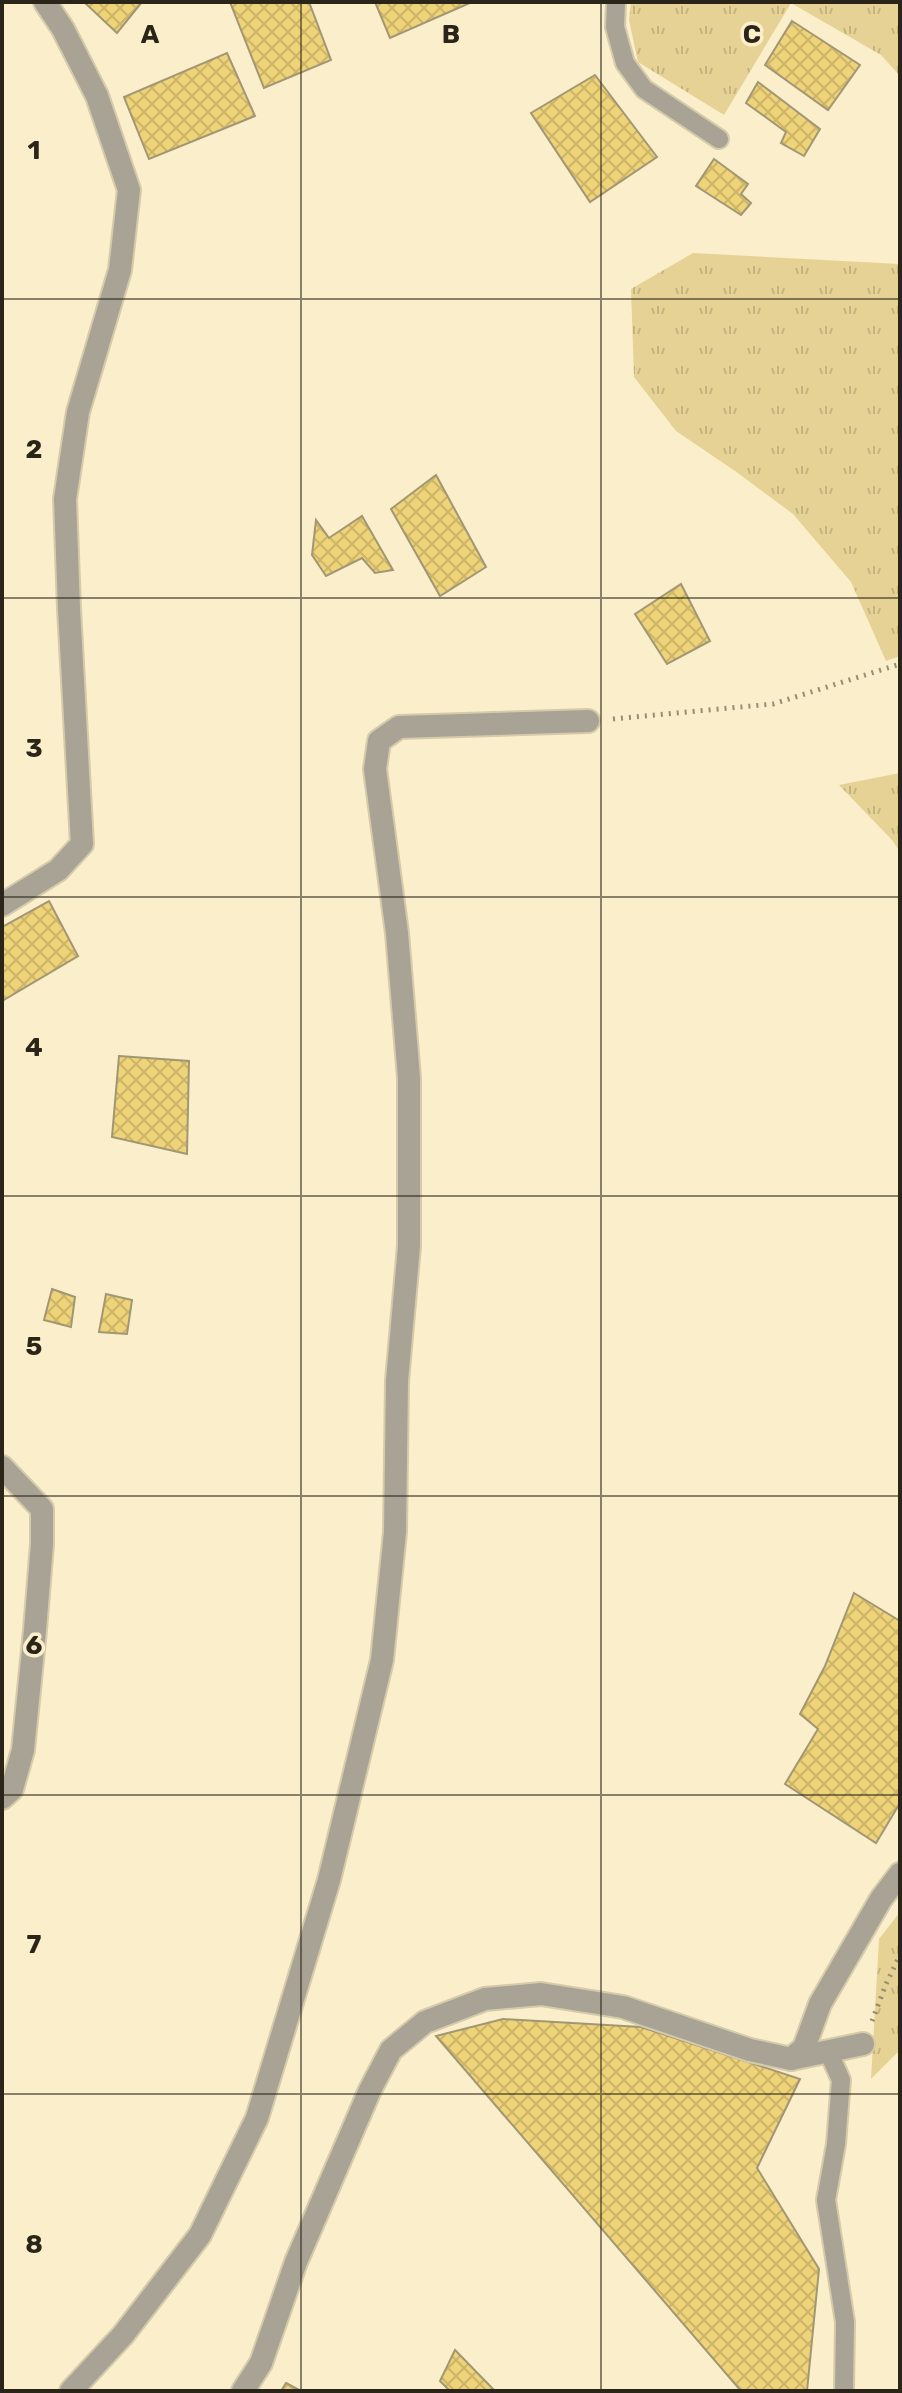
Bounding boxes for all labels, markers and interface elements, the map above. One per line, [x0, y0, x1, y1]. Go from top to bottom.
text: A [141, 19, 160, 50]
text: B [442, 19, 460, 50]
text: C [743, 19, 761, 50]
text: 1 [28, 135, 40, 166]
text: 2 [26, 434, 42, 465]
text: 3 [25, 733, 43, 764]
text: 4 [25, 1032, 43, 1063]
text: 5 [26, 1331, 42, 1362]
text: 6 [26, 1630, 43, 1661]
text: 7 [27, 1929, 42, 1960]
text: 8 [25, 2229, 43, 2260]

